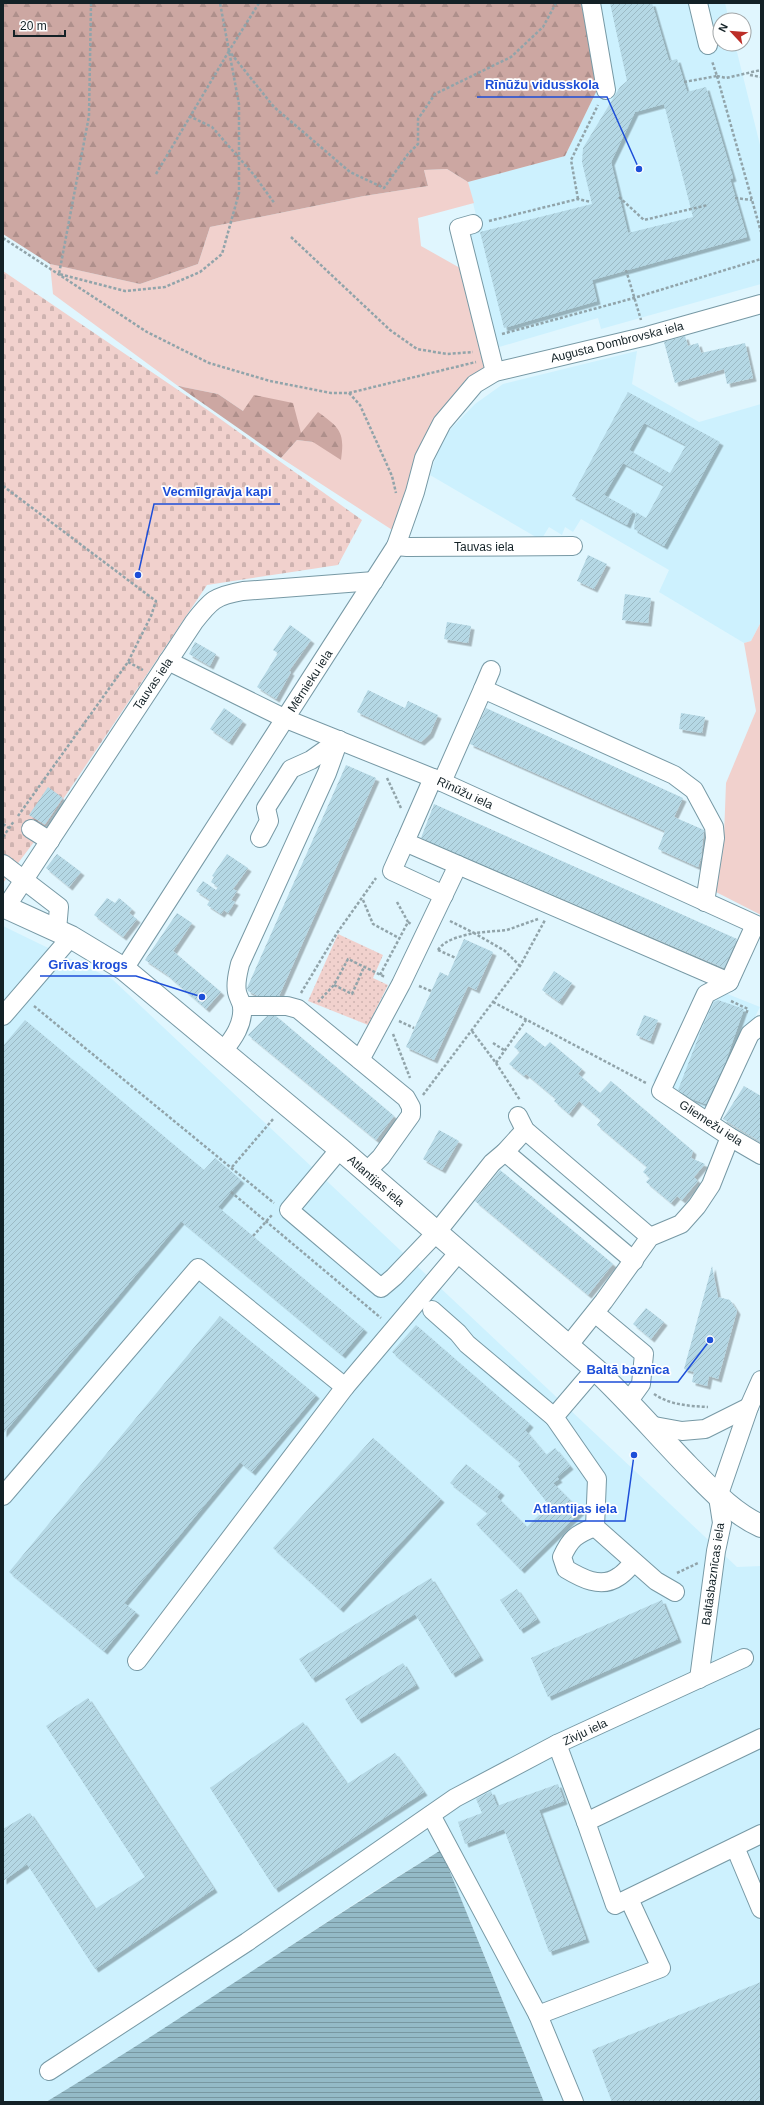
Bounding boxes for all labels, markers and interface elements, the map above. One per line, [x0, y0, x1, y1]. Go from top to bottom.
scale bar [14, 12, 65, 38]
north arrow [712, 12, 752, 52]
text: 20 m [20, 19, 47, 33]
text: N [716, 21, 730, 34]
callout: Rīnūžu vidusskola [477, 72, 607, 97]
text: Rīnūžu vidusskola [485, 77, 600, 92]
street label: Augusta Dombrovska iela [549, 319, 685, 365]
callout: Vecmīlgrāvja kapi [154, 479, 280, 504]
text: Vecmīlgrāvja kapi [162, 484, 272, 499]
street label: Tauvas iela [454, 540, 514, 554]
street label: Mērnieku iela [285, 647, 335, 715]
street label: Tauvas iela [130, 655, 176, 713]
street label: Rīnūžu iela [435, 774, 495, 812]
callout: Grīvas krogs [40, 951, 136, 976]
text: Grīvas krogs [48, 957, 128, 972]
street label: Gliemežu iela [677, 1097, 746, 1149]
street label: Atlantijas iela [345, 1153, 408, 1210]
callout: Baltā baznīca [579, 1357, 678, 1382]
text: Baltā baznīca [586, 1362, 670, 1377]
callout: Atlantijas iela [525, 1496, 625, 1521]
text: Atlantijas iela [533, 1501, 618, 1516]
street label: Baltāsbaznīcas iela [699, 1522, 727, 1626]
street label: Zivju iela [561, 1716, 610, 1748]

